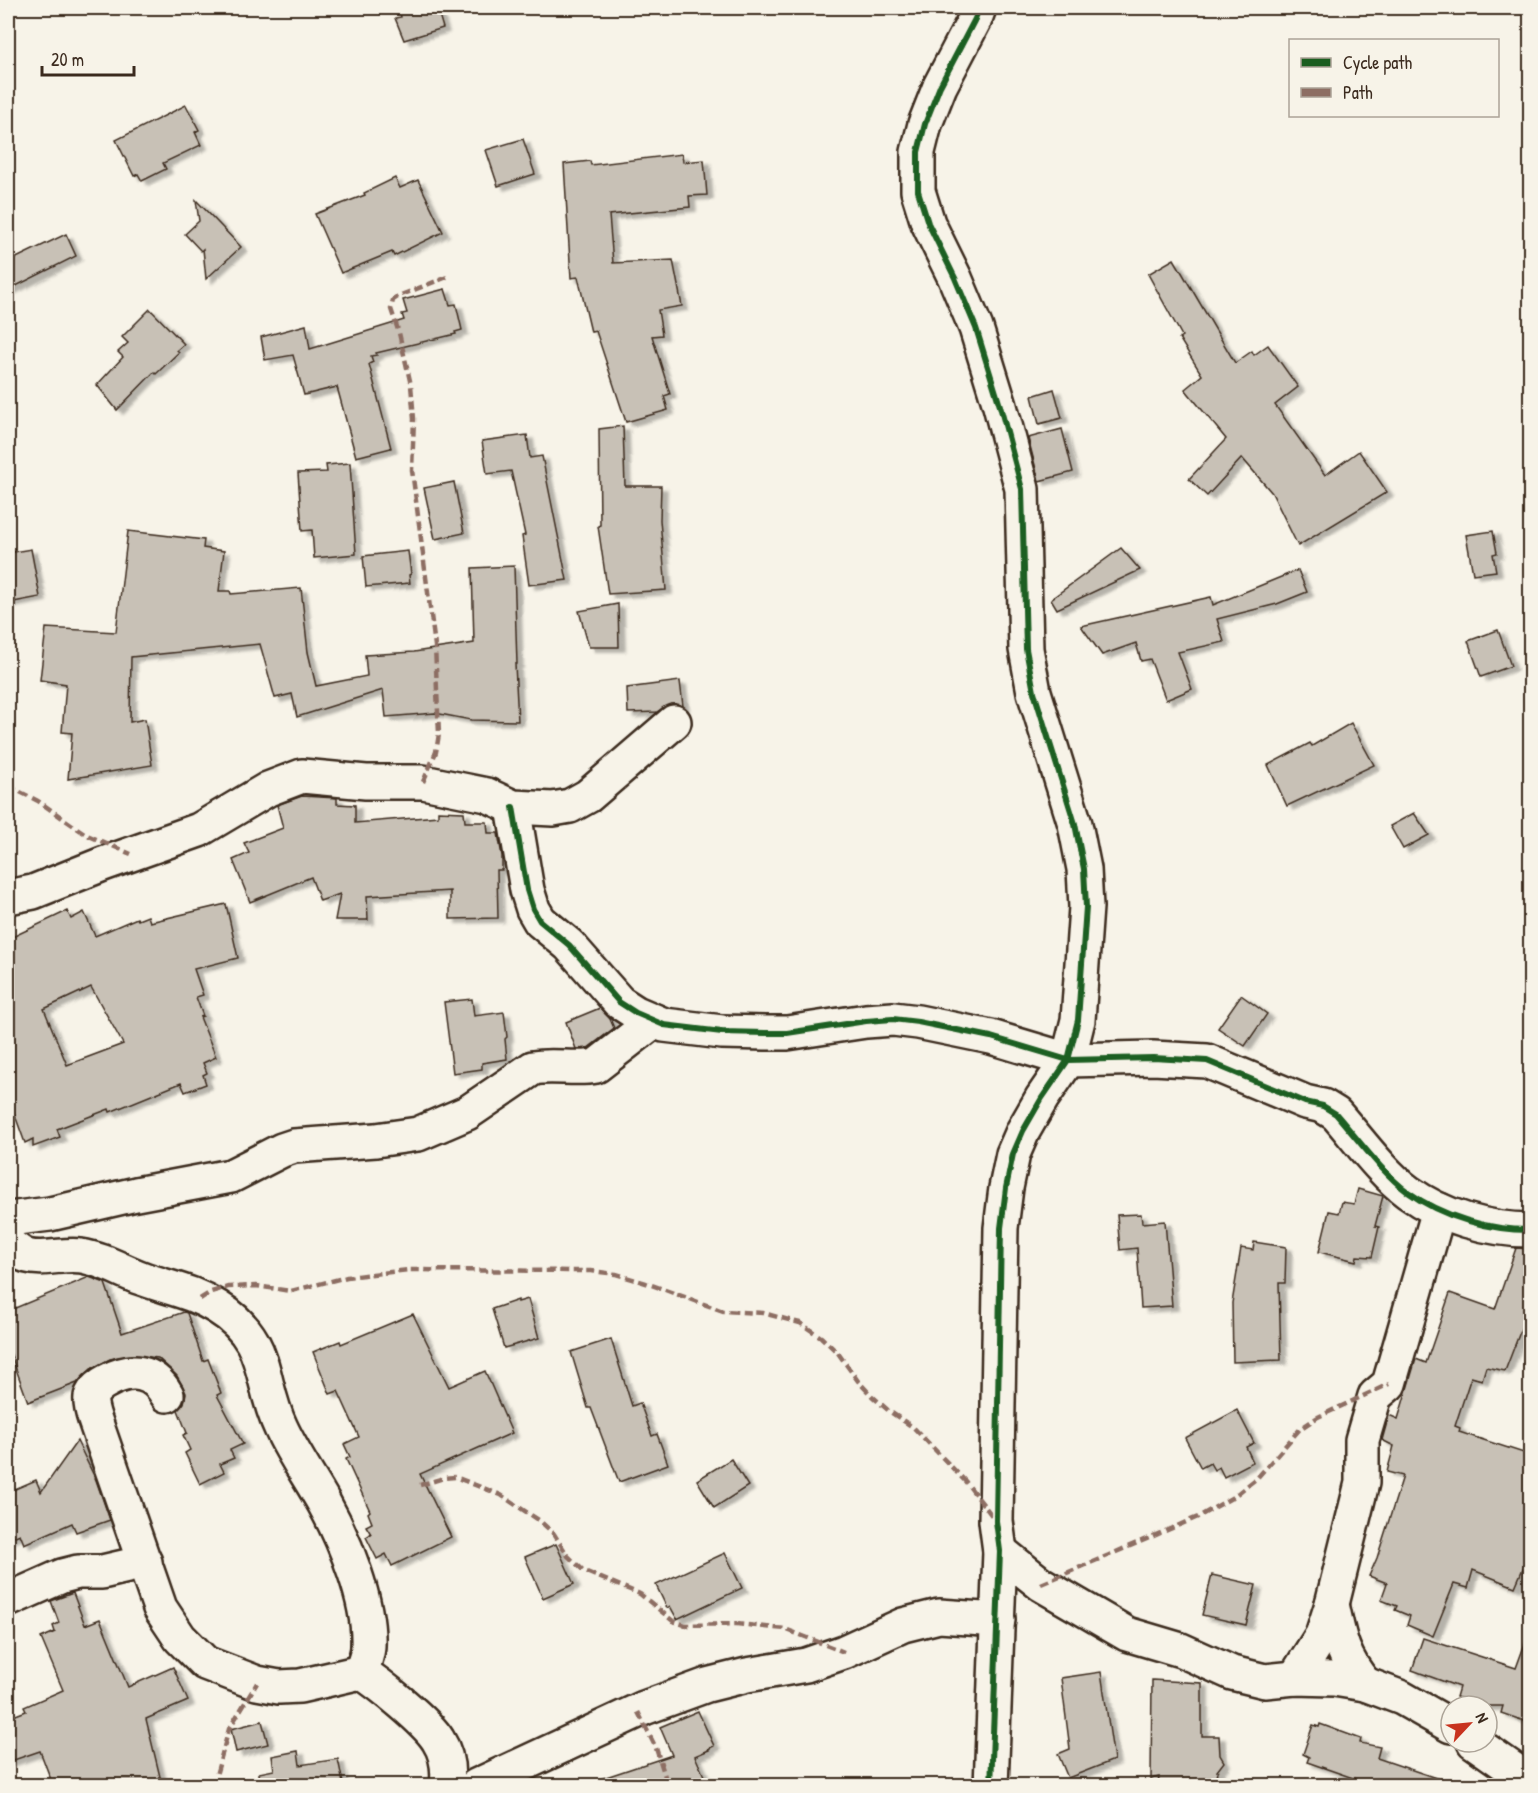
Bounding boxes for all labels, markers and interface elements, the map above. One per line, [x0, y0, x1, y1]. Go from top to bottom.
scale bar [42, 39, 134, 77]
legend [1289, 39, 1499, 117]
text: 20 m [51, 47, 84, 72]
text: Cycle path [1343, 50, 1413, 75]
text: Path [1343, 80, 1373, 105]
north arrow [1439, 1694, 1499, 1754]
text: N [1471, 1709, 1494, 1727]

